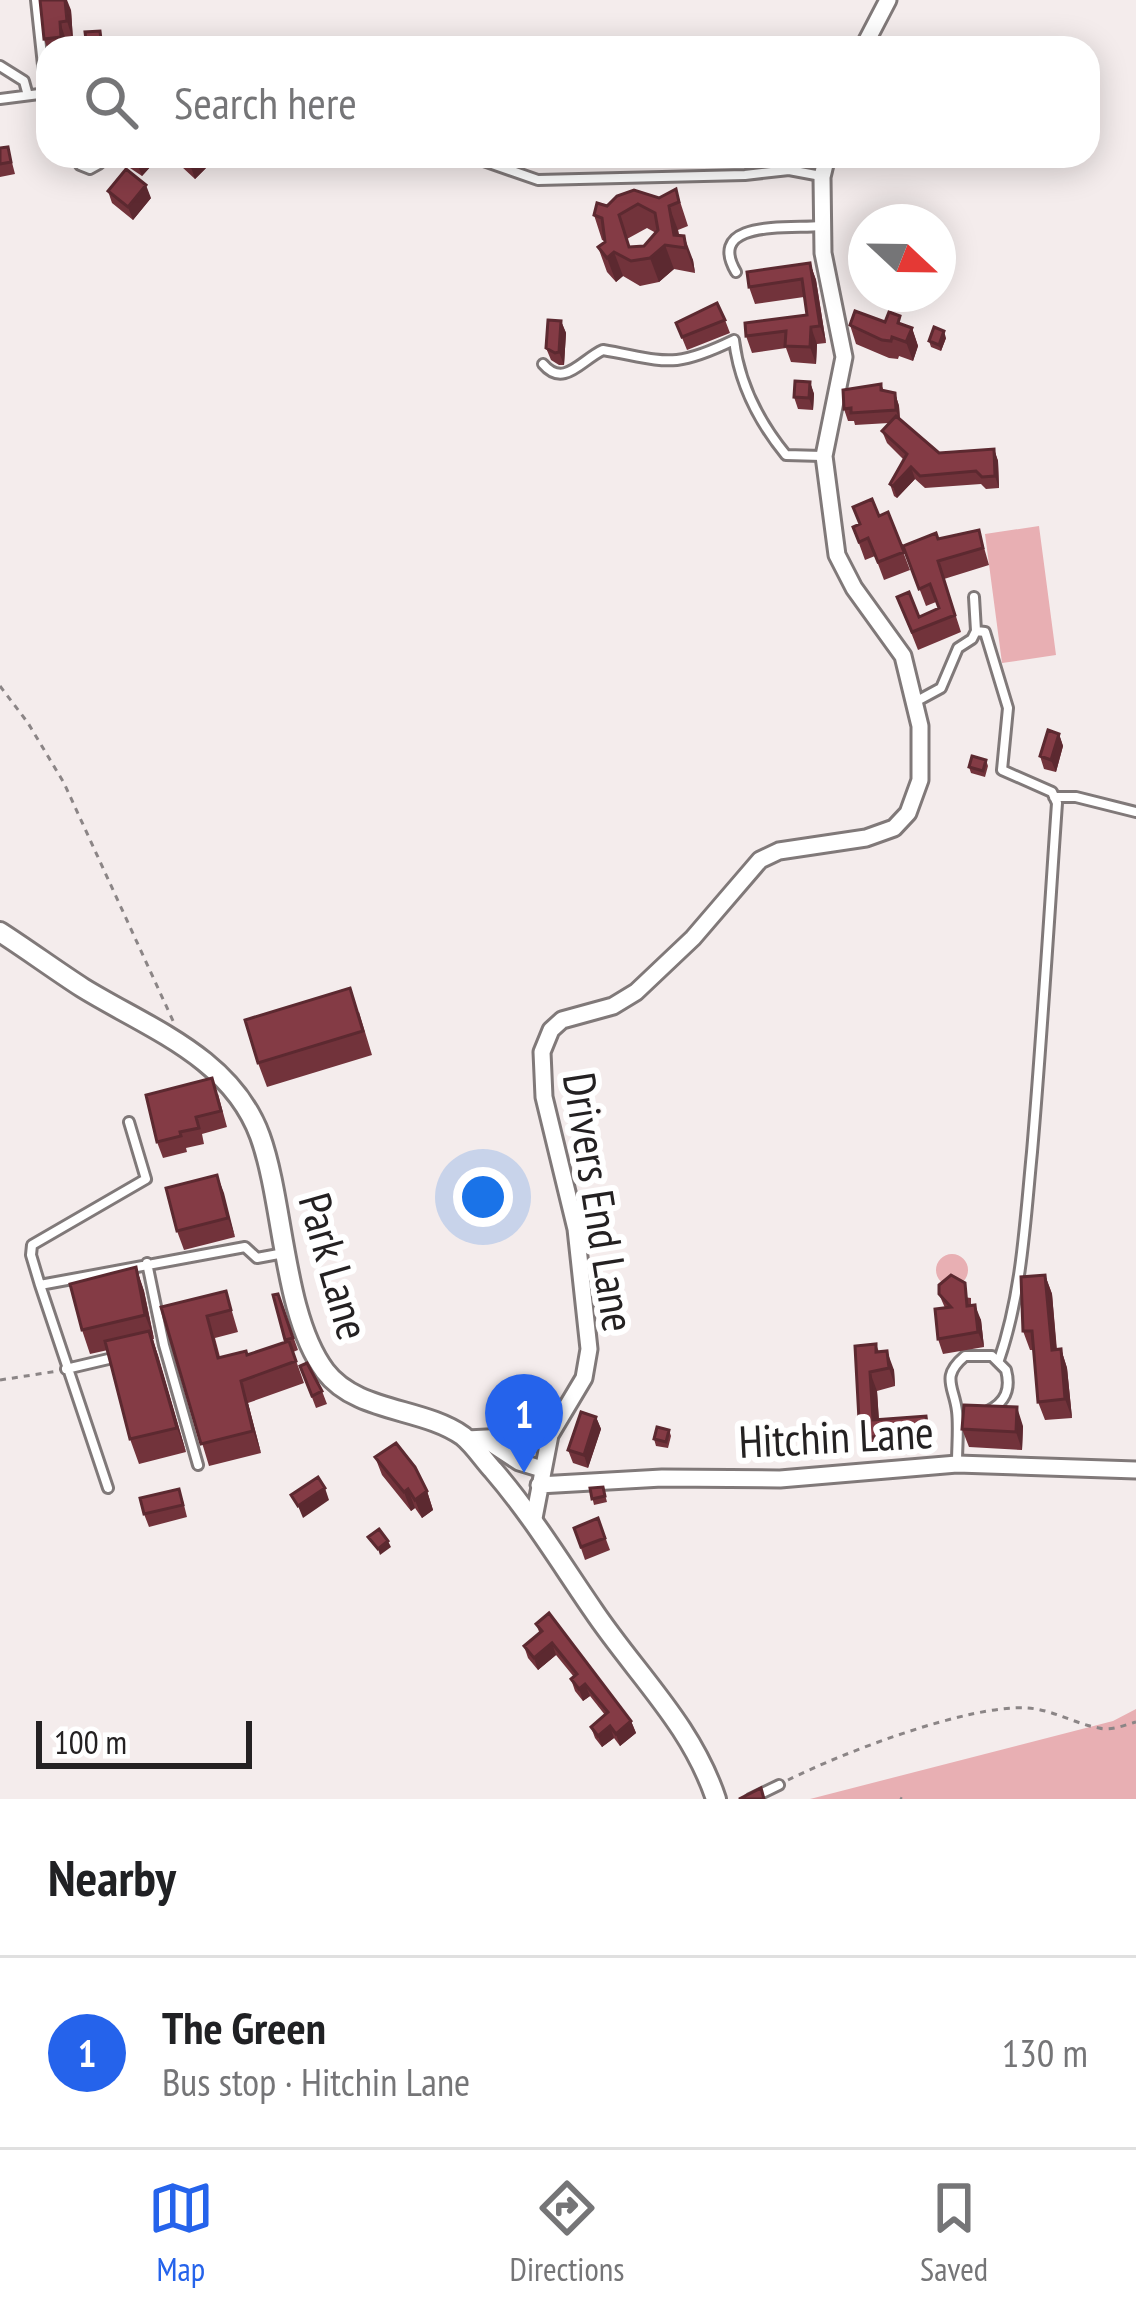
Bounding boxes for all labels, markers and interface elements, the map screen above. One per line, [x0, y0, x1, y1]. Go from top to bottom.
search box [36, 36, 1100, 168]
icon: search [78, 69, 144, 135]
text: Search here [174, 73, 357, 131]
north arrow [848, 204, 956, 312]
street label: Drivers End Lane [551, 1068, 649, 1336]
your location [453, 1167, 513, 1227]
street label: Park Lane [286, 1186, 384, 1346]
pin: 1 [485, 1374, 563, 1473]
street label: Hitchin Lane [737, 1402, 935, 1470]
scale bar [36, 1715, 252, 1768]
text: 100 m [54, 1720, 127, 1763]
text: Nearby [48, 1844, 176, 1910]
text: The Green [162, 1998, 326, 2056]
text: 1 [78, 2027, 96, 2078]
text: 130 m [1002, 2027, 1088, 2078]
text: Bus stop · Hitchin Lane [162, 2056, 470, 2107]
tab: Map [148, 2175, 214, 2290]
tab: Directions [510, 2175, 624, 2290]
tab: Saved [920, 2175, 988, 2290]

